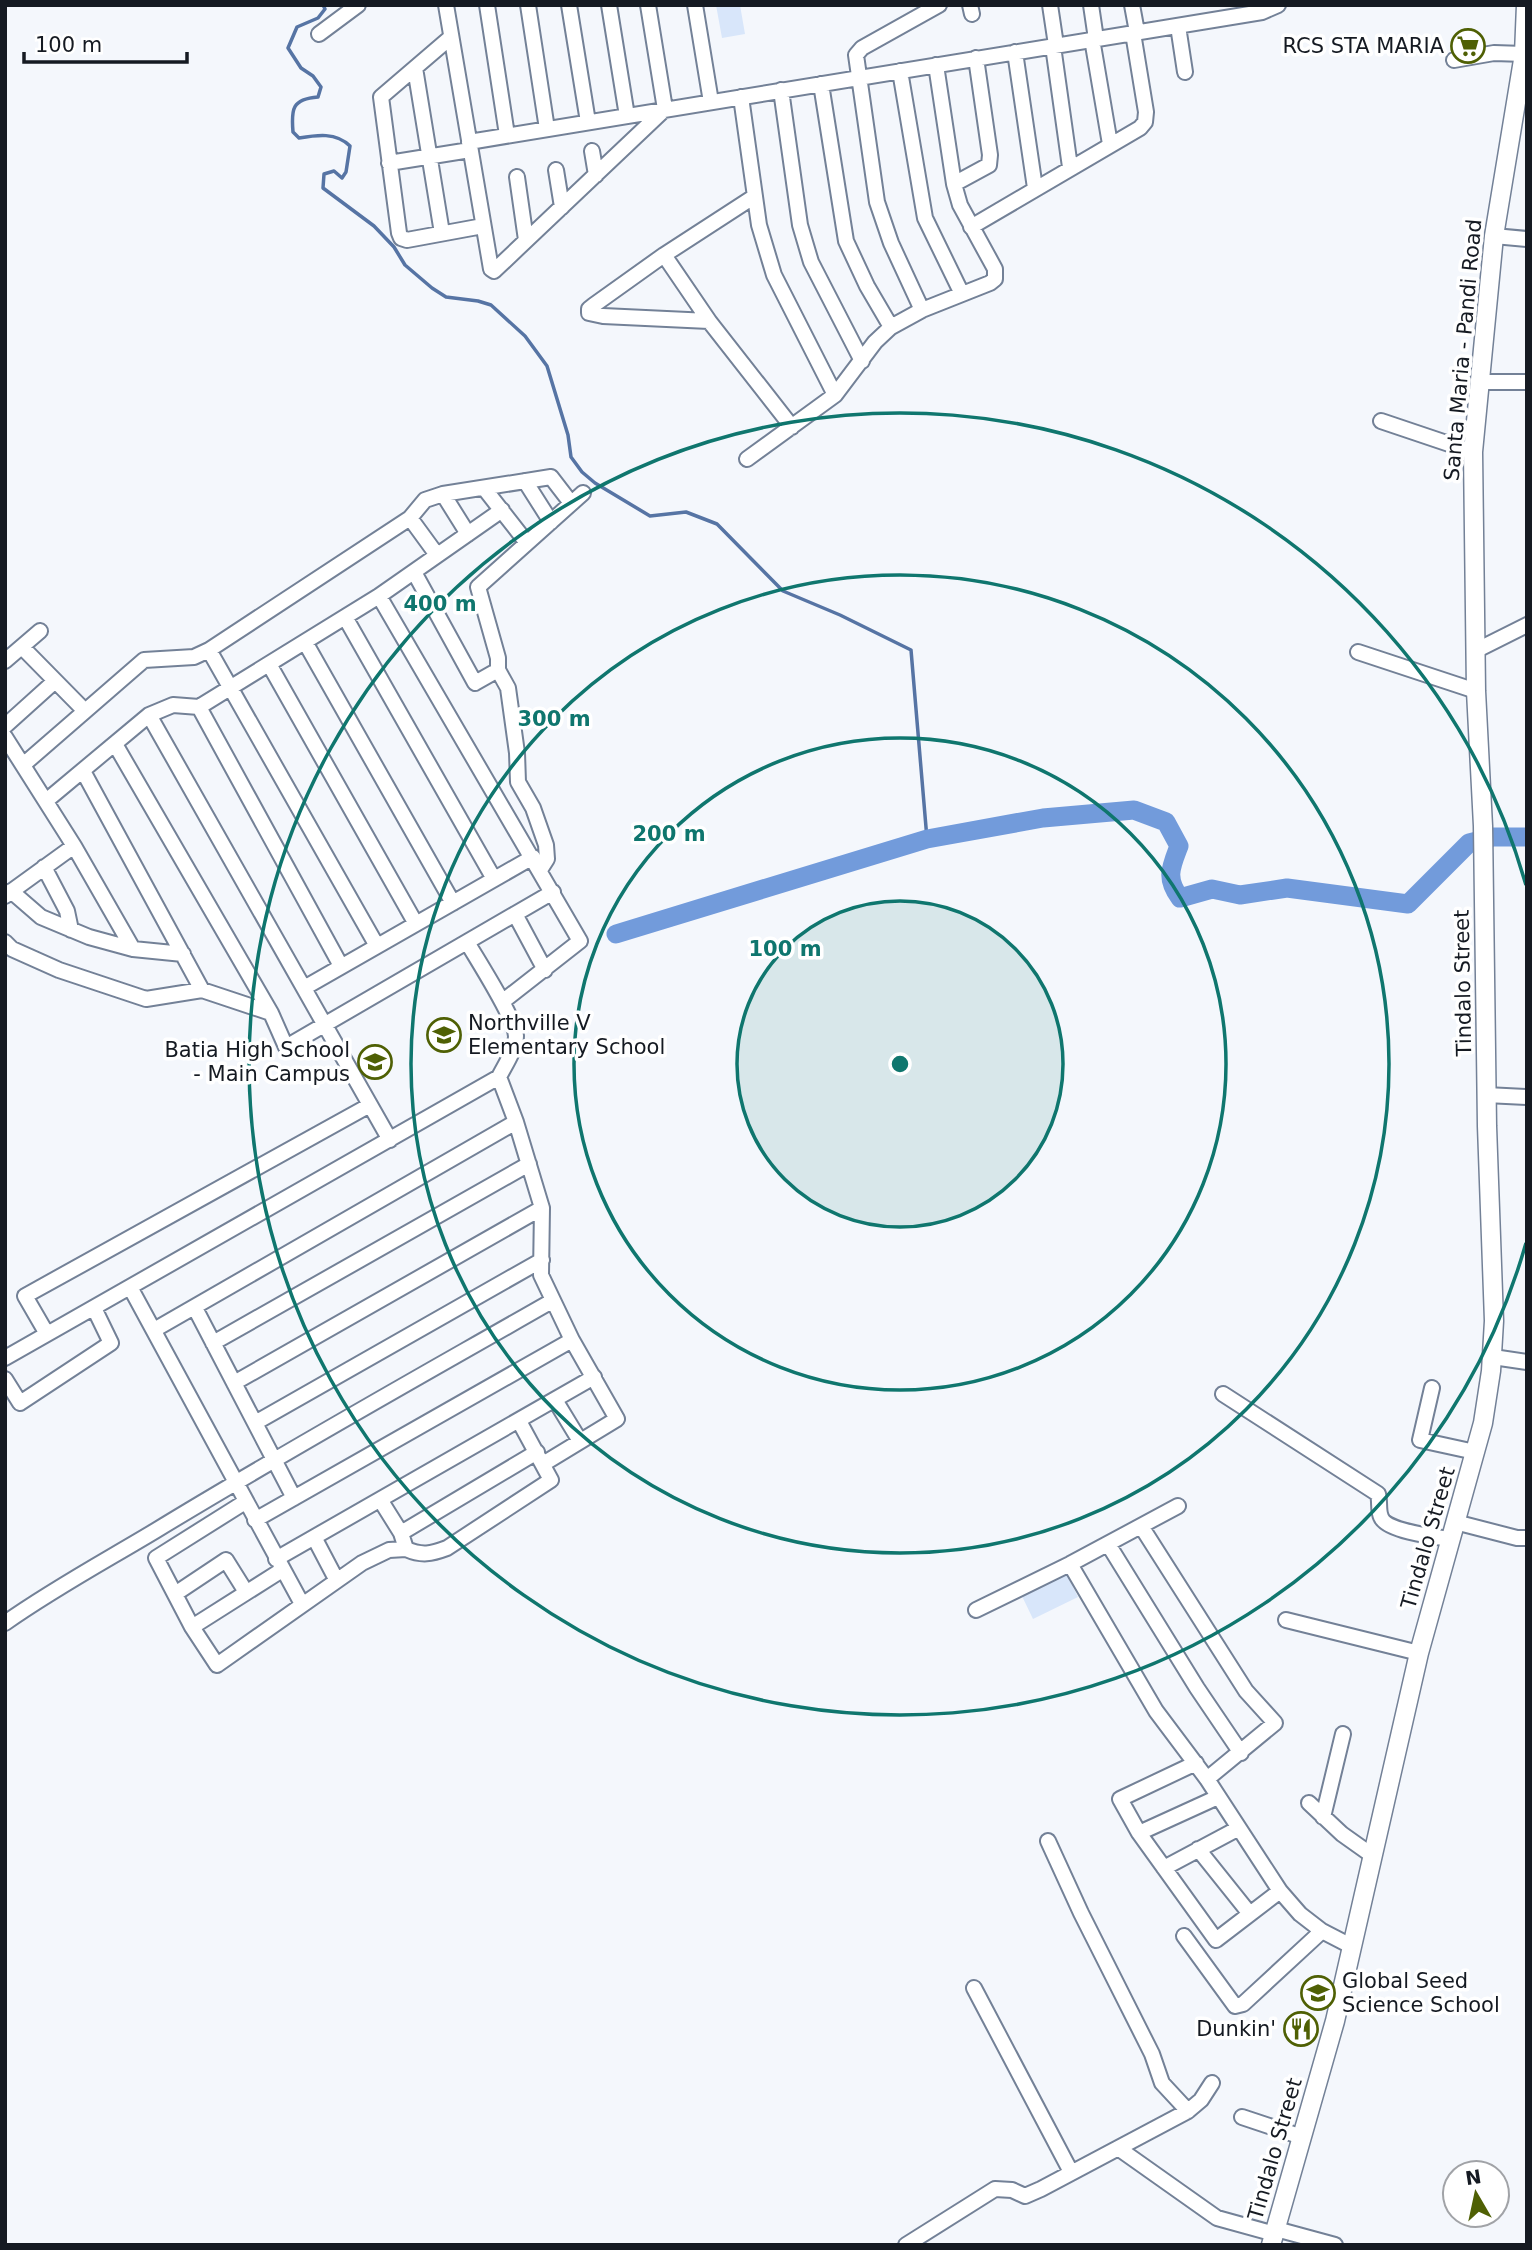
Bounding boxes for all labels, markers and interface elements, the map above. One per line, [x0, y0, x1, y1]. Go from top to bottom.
scale bar [24, 21, 187, 65]
supermarket icon: RCS STA MARIA [1449, 27, 1487, 65]
text: 100 m [35, 33, 102, 57]
place label: RCS STA MARIA [1283, 34, 1445, 58]
street label: Santa Maria - Pandi Road [1440, 218, 1486, 482]
text: 400 m [403, 592, 477, 616]
text: 300 m [517, 707, 591, 731]
text: 200 m [632, 822, 706, 846]
street label: Tindalo Street [1450, 909, 1476, 1058]
text: 100 m [748, 937, 822, 961]
place label: Northville V Elementary School [468, 1011, 665, 1059]
school or university icon: Northville V Elementary School [425, 1016, 463, 1054]
place label: Batia High School - Main Campus [164, 1038, 350, 1086]
school or university icon: Batia High School - Main Campus [356, 1043, 394, 1081]
centre of rings [888, 1052, 912, 1076]
street label: Tindalo Street [1396, 1464, 1460, 1613]
place label: Global Seed Science School [1342, 1969, 1500, 2017]
school or university icon: Global Seed Science School [1299, 1974, 1337, 2012]
restaurant icon: Dunkin' [1282, 2010, 1320, 2048]
place label: Dunkin' [1196, 2017, 1276, 2041]
street label: Tindalo Street [1243, 2075, 1307, 2224]
north arrow [1441, 2159, 1511, 2229]
text: N [1464, 2165, 1483, 2189]

